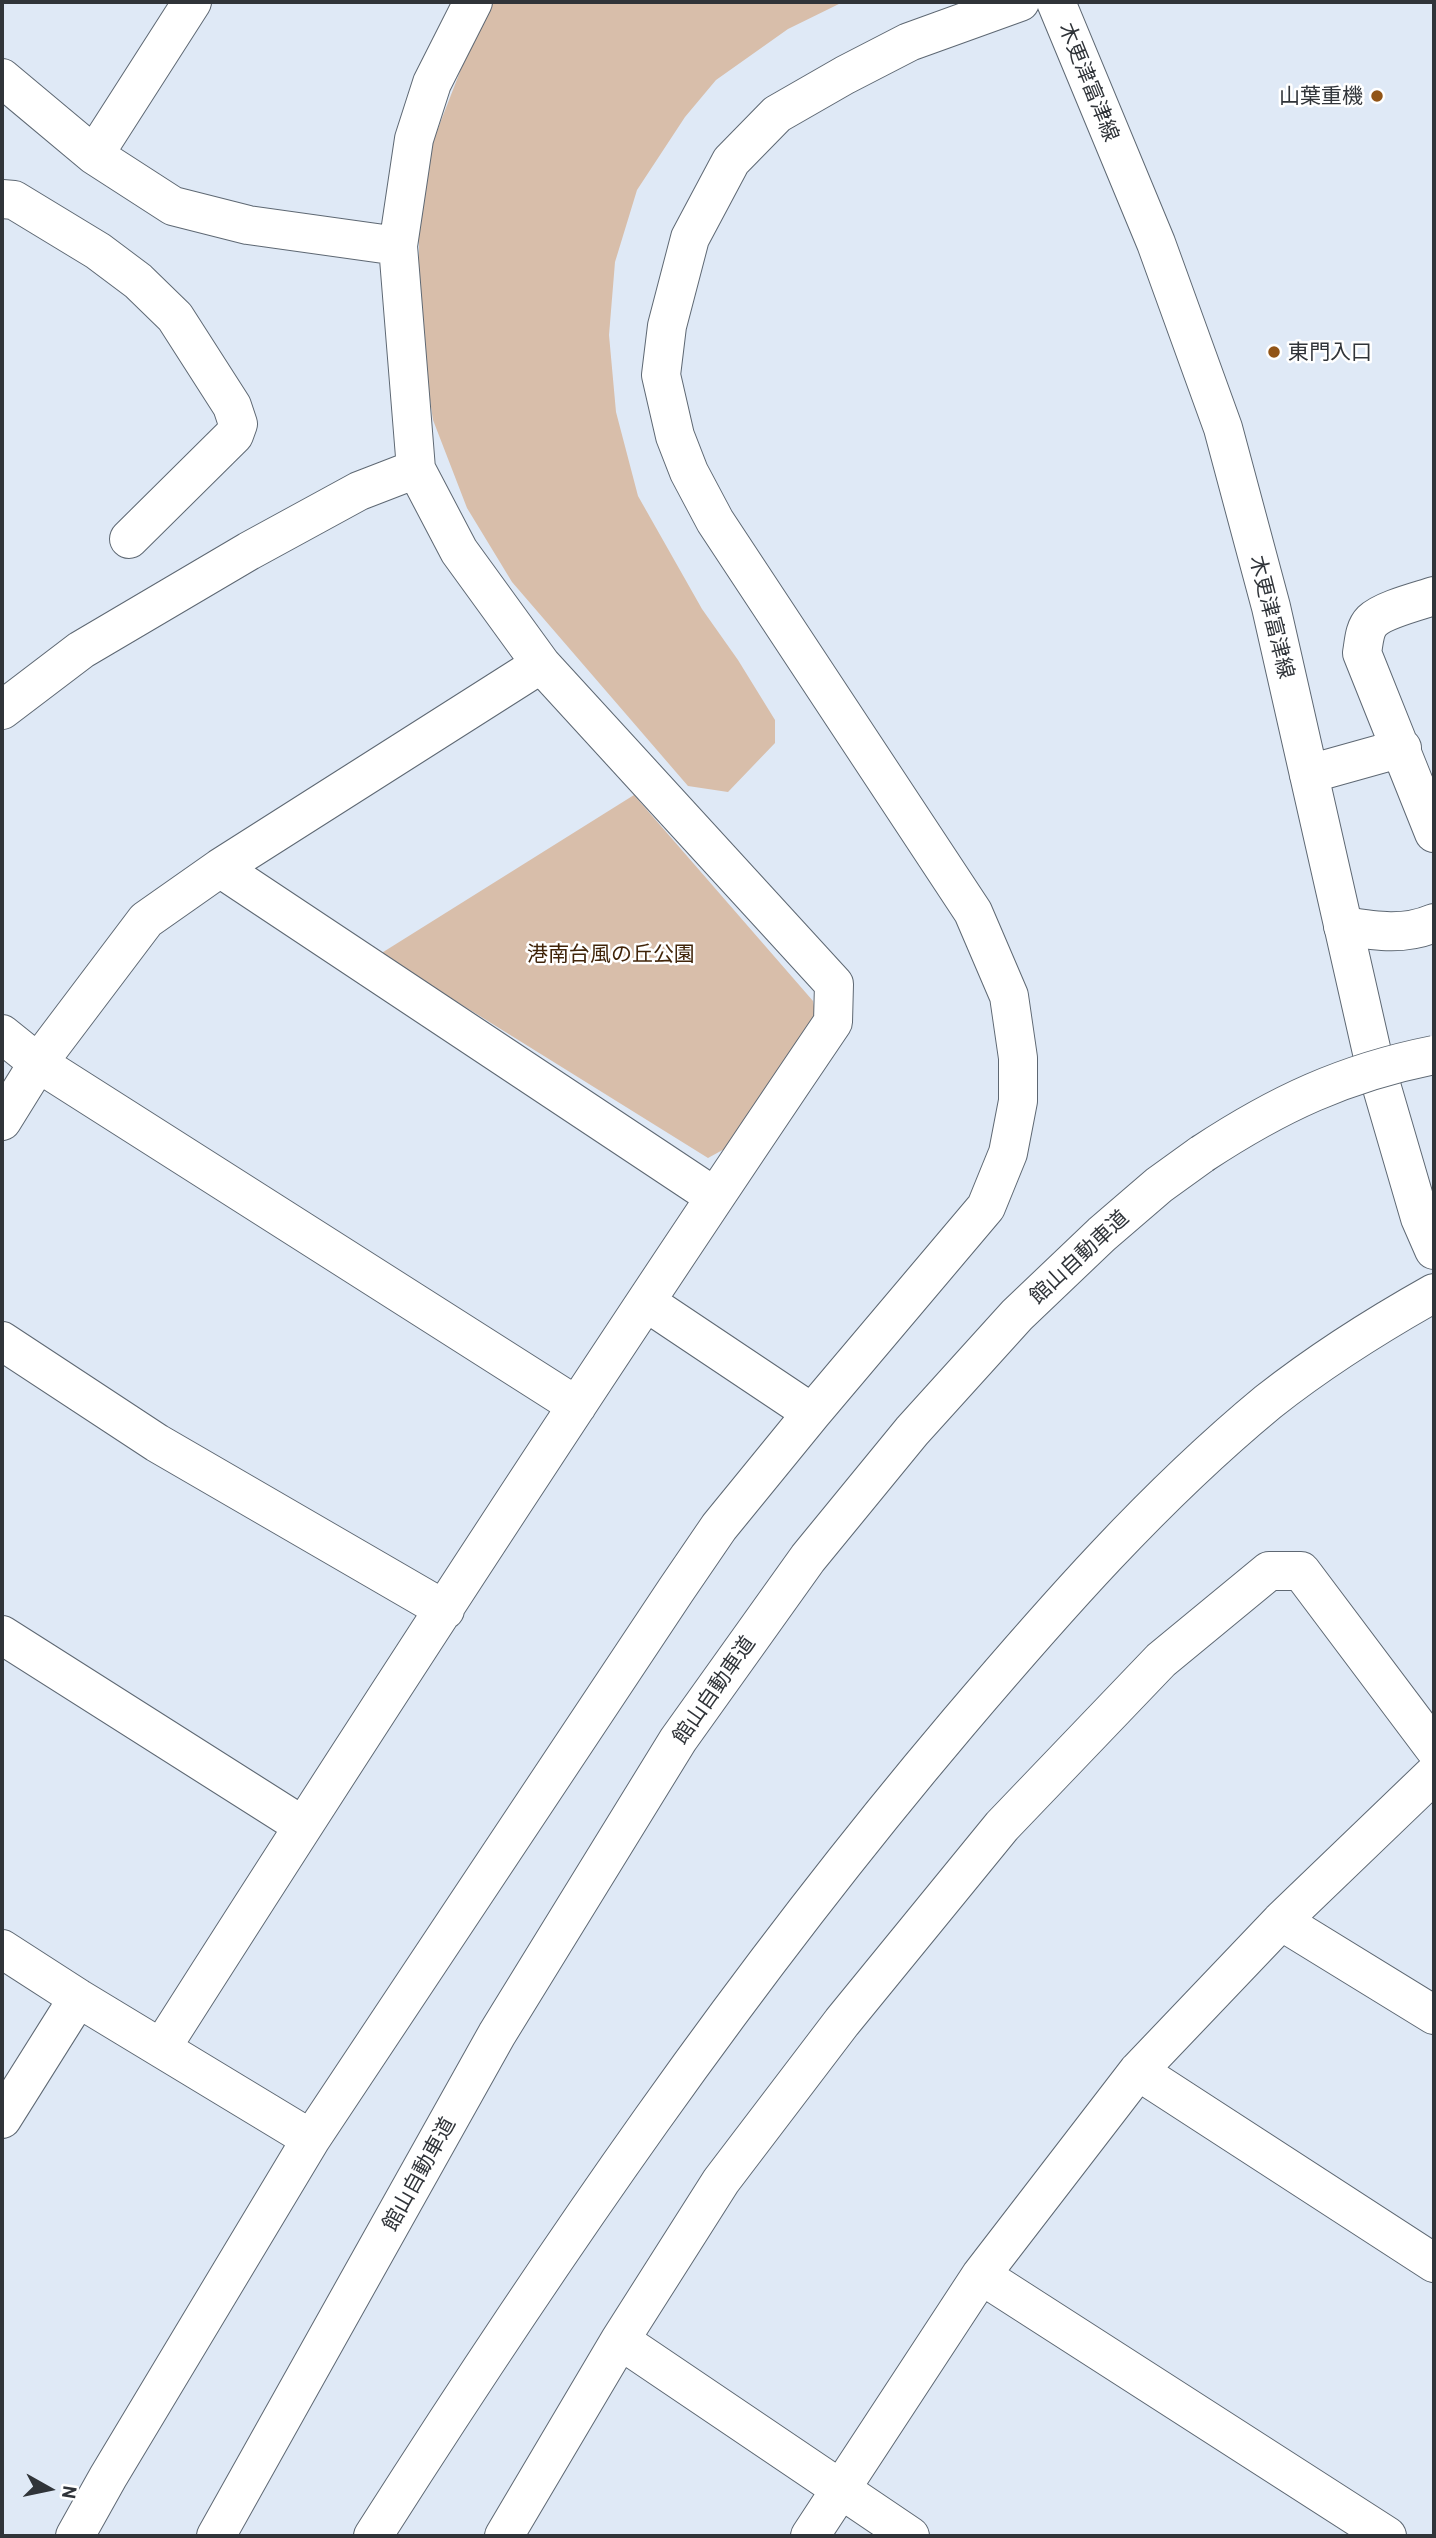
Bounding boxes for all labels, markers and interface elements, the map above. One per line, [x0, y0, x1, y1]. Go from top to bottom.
street label: 木更津富津線 [1054, 19, 1124, 145]
place label: 山葉重機 [1279, 83, 1363, 109]
marker: 山葉重機 [1369, 88, 1385, 104]
place label: 東門入口 [1288, 339, 1372, 365]
marker: 東門入口 [1266, 344, 1282, 360]
street label: 木更津富津線 [1245, 553, 1299, 681]
park label: 港南台風の丘公園 [527, 941, 695, 967]
street label: 館山自動車道 [1024, 1205, 1134, 1309]
street label: 館山自動車道 [668, 1631, 760, 1749]
street label: 館山自動車道 [377, 2113, 461, 2235]
north arrow [14, 2454, 84, 2524]
text: N [58, 2484, 83, 2500]

